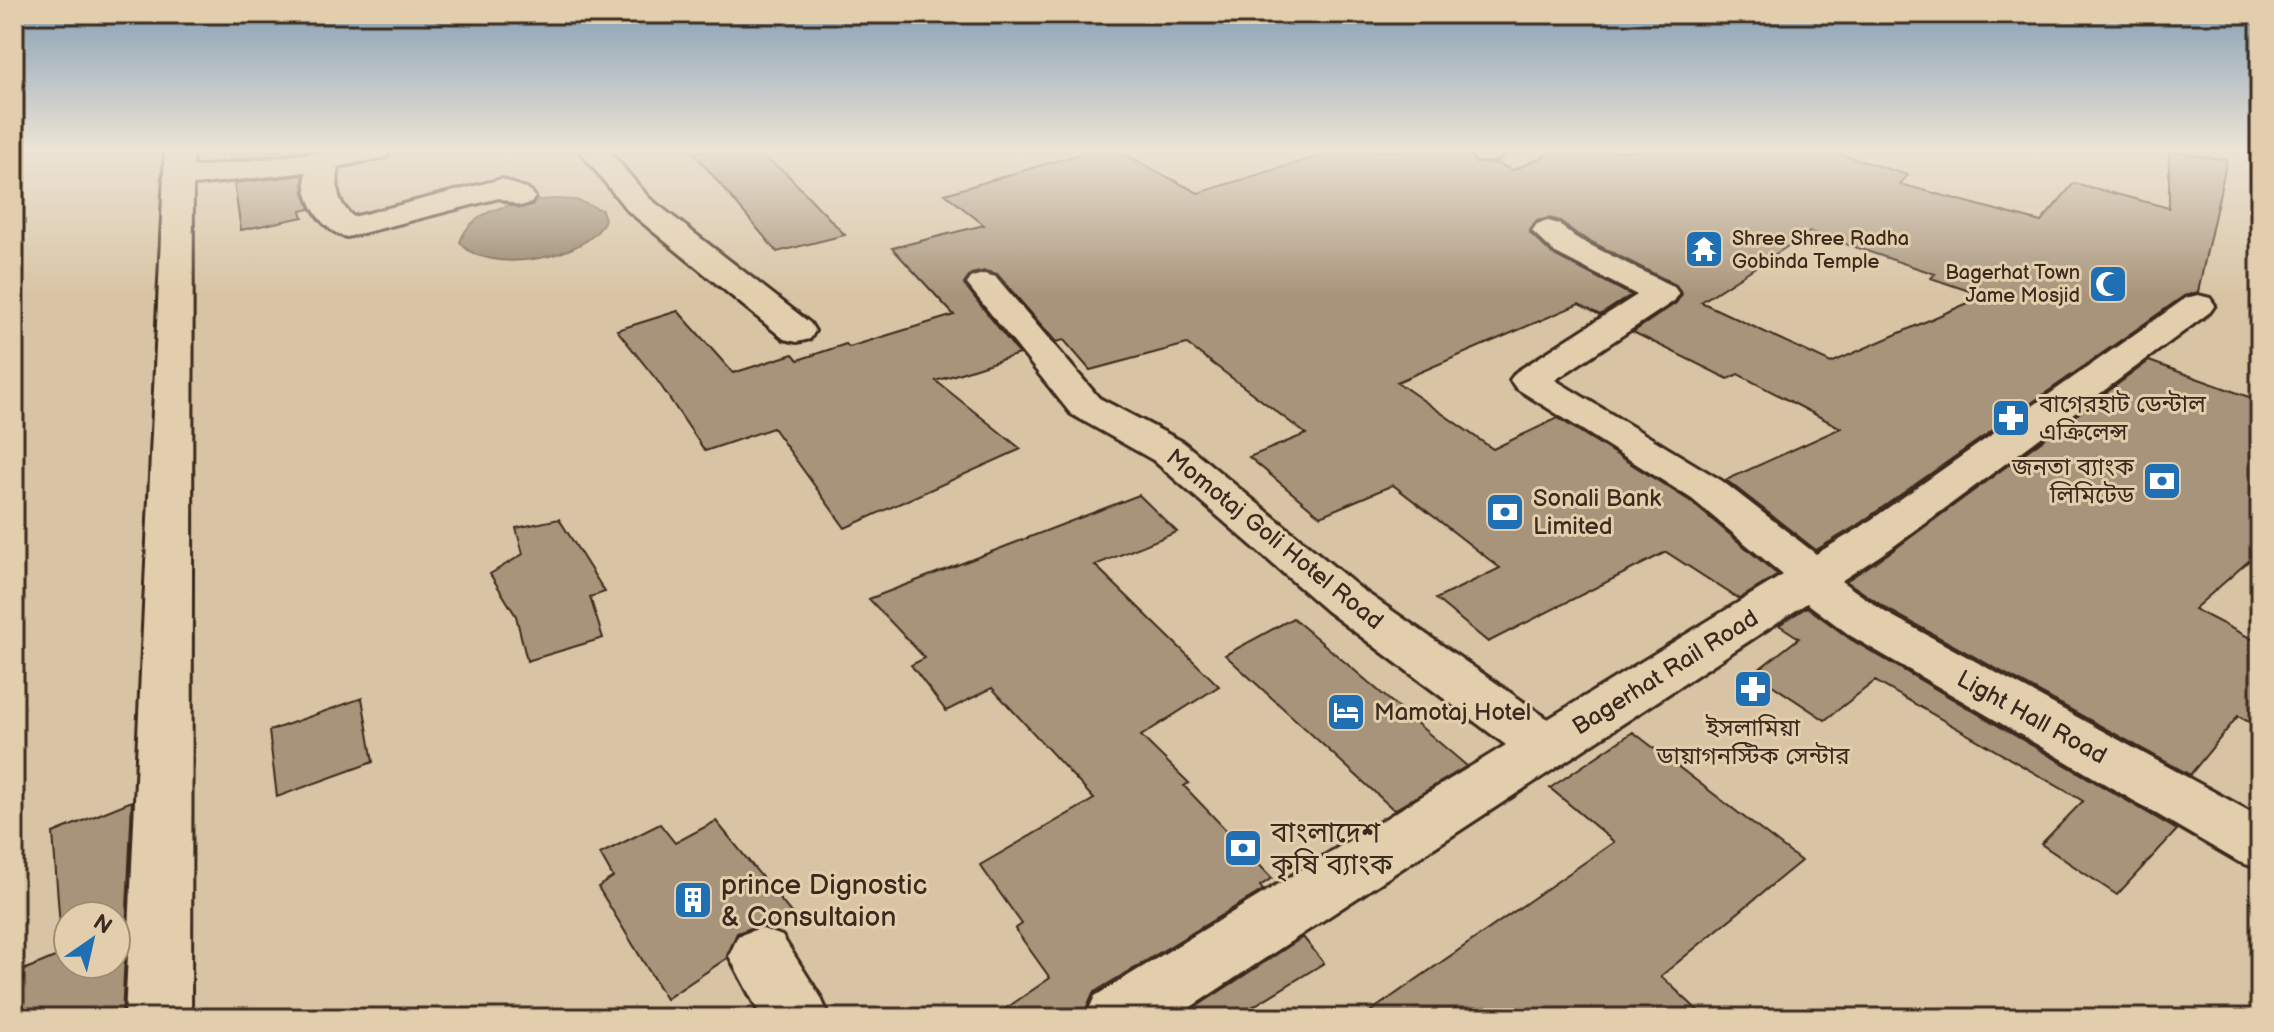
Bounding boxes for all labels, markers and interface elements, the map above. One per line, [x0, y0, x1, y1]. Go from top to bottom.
place label: Shree Shree Radha Gobinda Temple [1732, 227, 1909, 274]
temple icon: Shree Shree Radha Gobinda Temple [1683, 228, 1725, 270]
place label: Bagerhat Town Jame Mosjid [1945, 261, 2080, 308]
mosque icon: Bagerhat Town Jame Mosjid [2087, 263, 2129, 305]
place label: বাগেরহাট ডেন্টাল এক্রিলেন্স [2038, 390, 2206, 447]
pharmacy icon: বাগেরহাট ডেন্টাল এক্রিলেন্স [1990, 397, 2032, 439]
street label: Momotaj Goli Hotel Road [1160, 443, 1389, 636]
place label: জনতা ব্যাংক লিমিটেড [2011, 453, 2135, 510]
bank icon: জনতা ব্যাংক লিমিটেড [2141, 460, 2183, 502]
place label: Sonali Bank Limited [1533, 484, 1661, 541]
bank icon: Sonali Bank Limited [1484, 491, 1526, 533]
street label: Bagerhat Rail Road [1567, 604, 1764, 741]
street label: Light Hall Road [1952, 664, 2112, 771]
pharmacy icon: ইসলামিয়া ডায়াগনস্টিক সেন্টার [1732, 668, 1774, 710]
hotel icon: Mamotaj Hotel [1325, 691, 1367, 733]
place label: Mamotaj Hotel [1374, 698, 1531, 727]
place label: ইসলামিয়া ডায়াগনস্টিক সেন্টার [1655, 714, 1850, 771]
place label: বাংলাদেশ কৃষি ব্যাংক [1270, 817, 1393, 882]
bank icon: বাংলাদেশ কৃষি ব্যাংক [1222, 827, 1264, 869]
place label: prince Dignostic & Consultaion [721, 869, 927, 934]
building icon: prince Dignostic & Consultaion [672, 879, 714, 921]
north arrow [52, 900, 132, 980]
text: N [88, 909, 117, 940]

